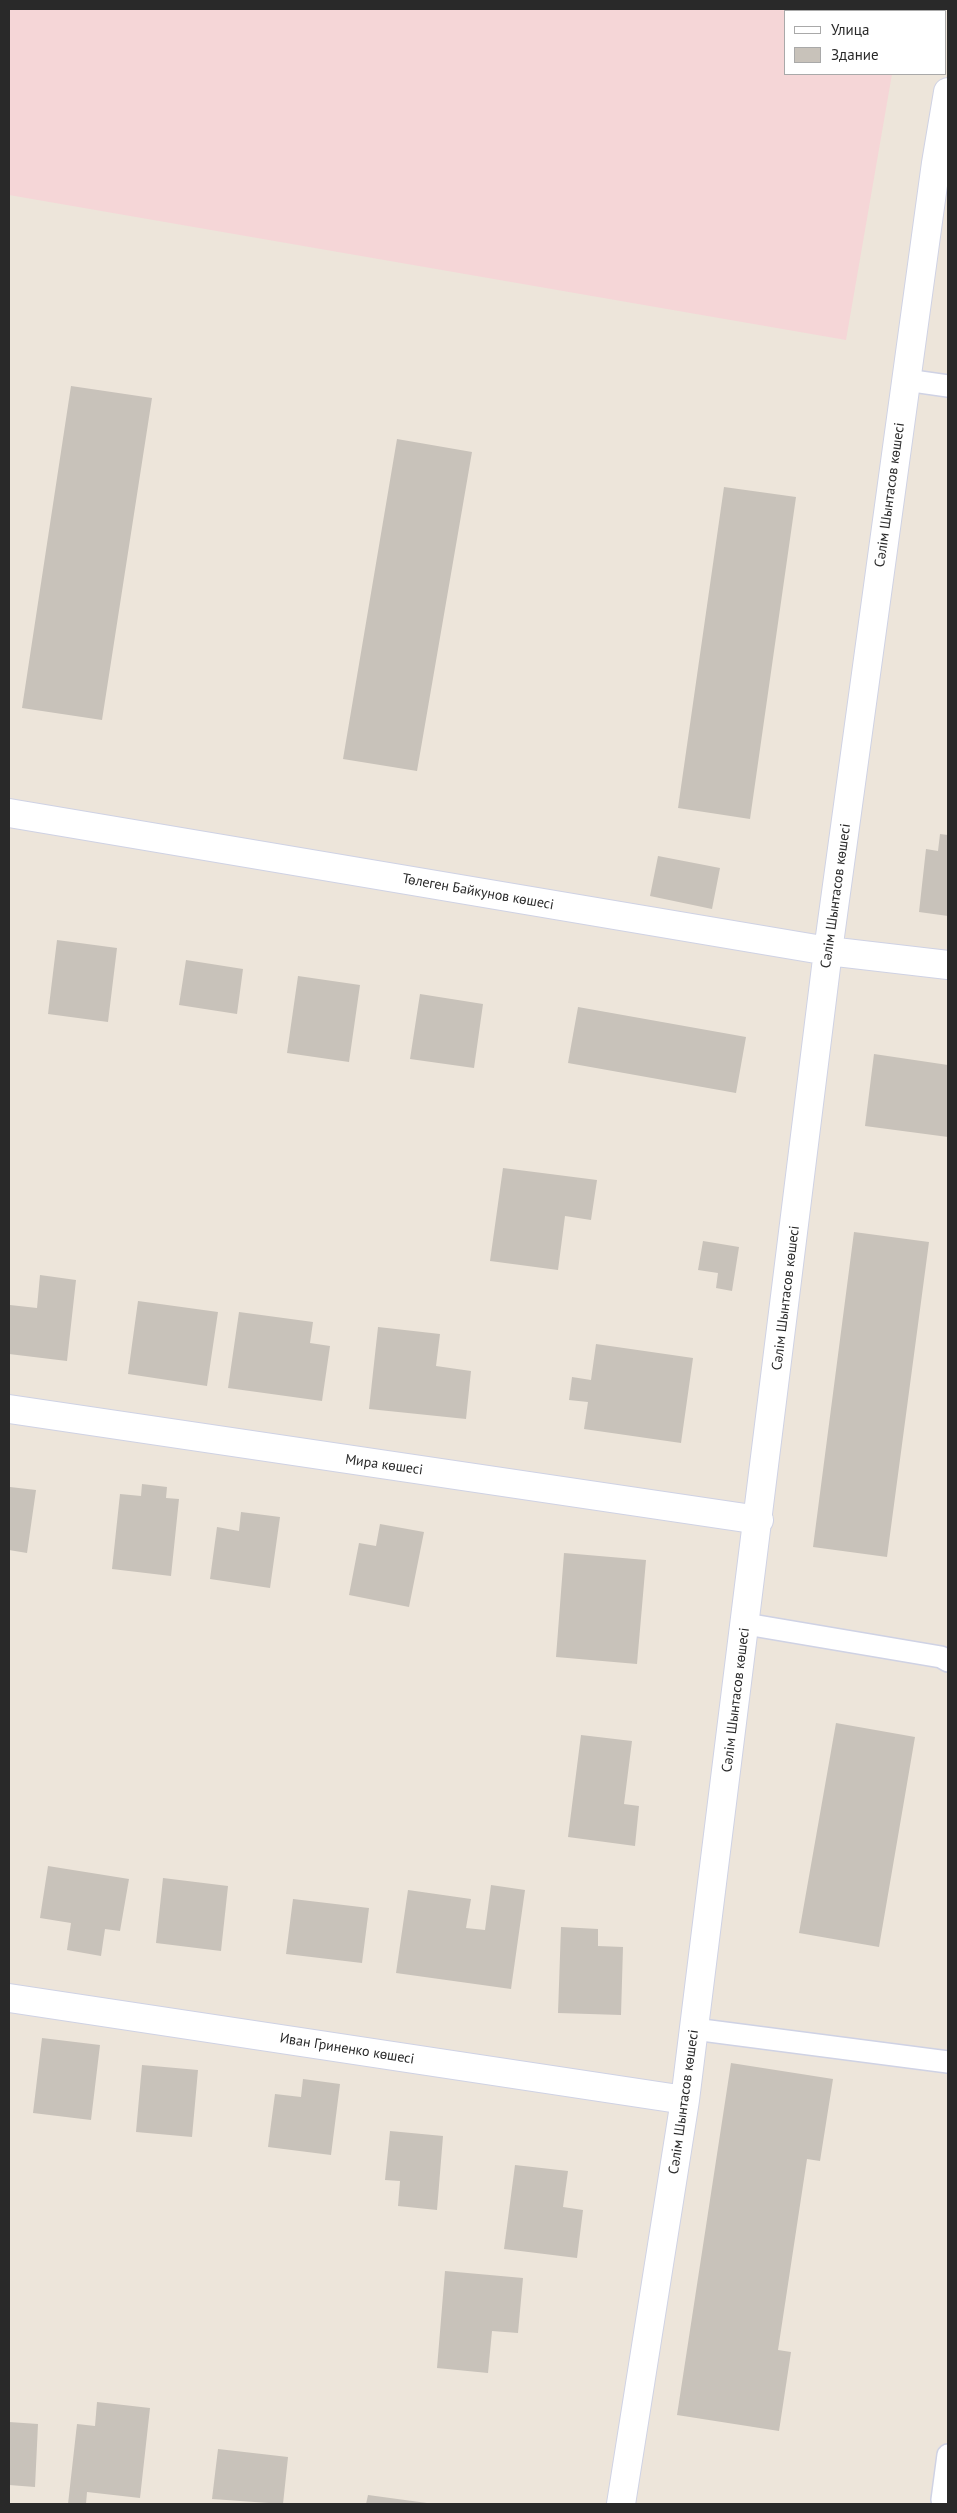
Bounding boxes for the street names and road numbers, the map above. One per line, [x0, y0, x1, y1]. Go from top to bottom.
street label: Сәлім Шынтасов көшесі [872, 422, 908, 568]
street label: Сәлім Шынтасов көшесі [818, 823, 854, 969]
street label: Төлеген Байкунов көшесі [401, 870, 555, 914]
street label: Сәлім Шынтасов көшесі [769, 1225, 803, 1371]
street label: Мира көшесі [344, 1451, 424, 1479]
street label: Сәлім Шынтасов көшесі [719, 1627, 753, 1773]
street label: Сәлім Шынтасов көшесі [666, 2029, 702, 2175]
street label: Иван Гриненко көшесі [279, 2030, 415, 2068]

